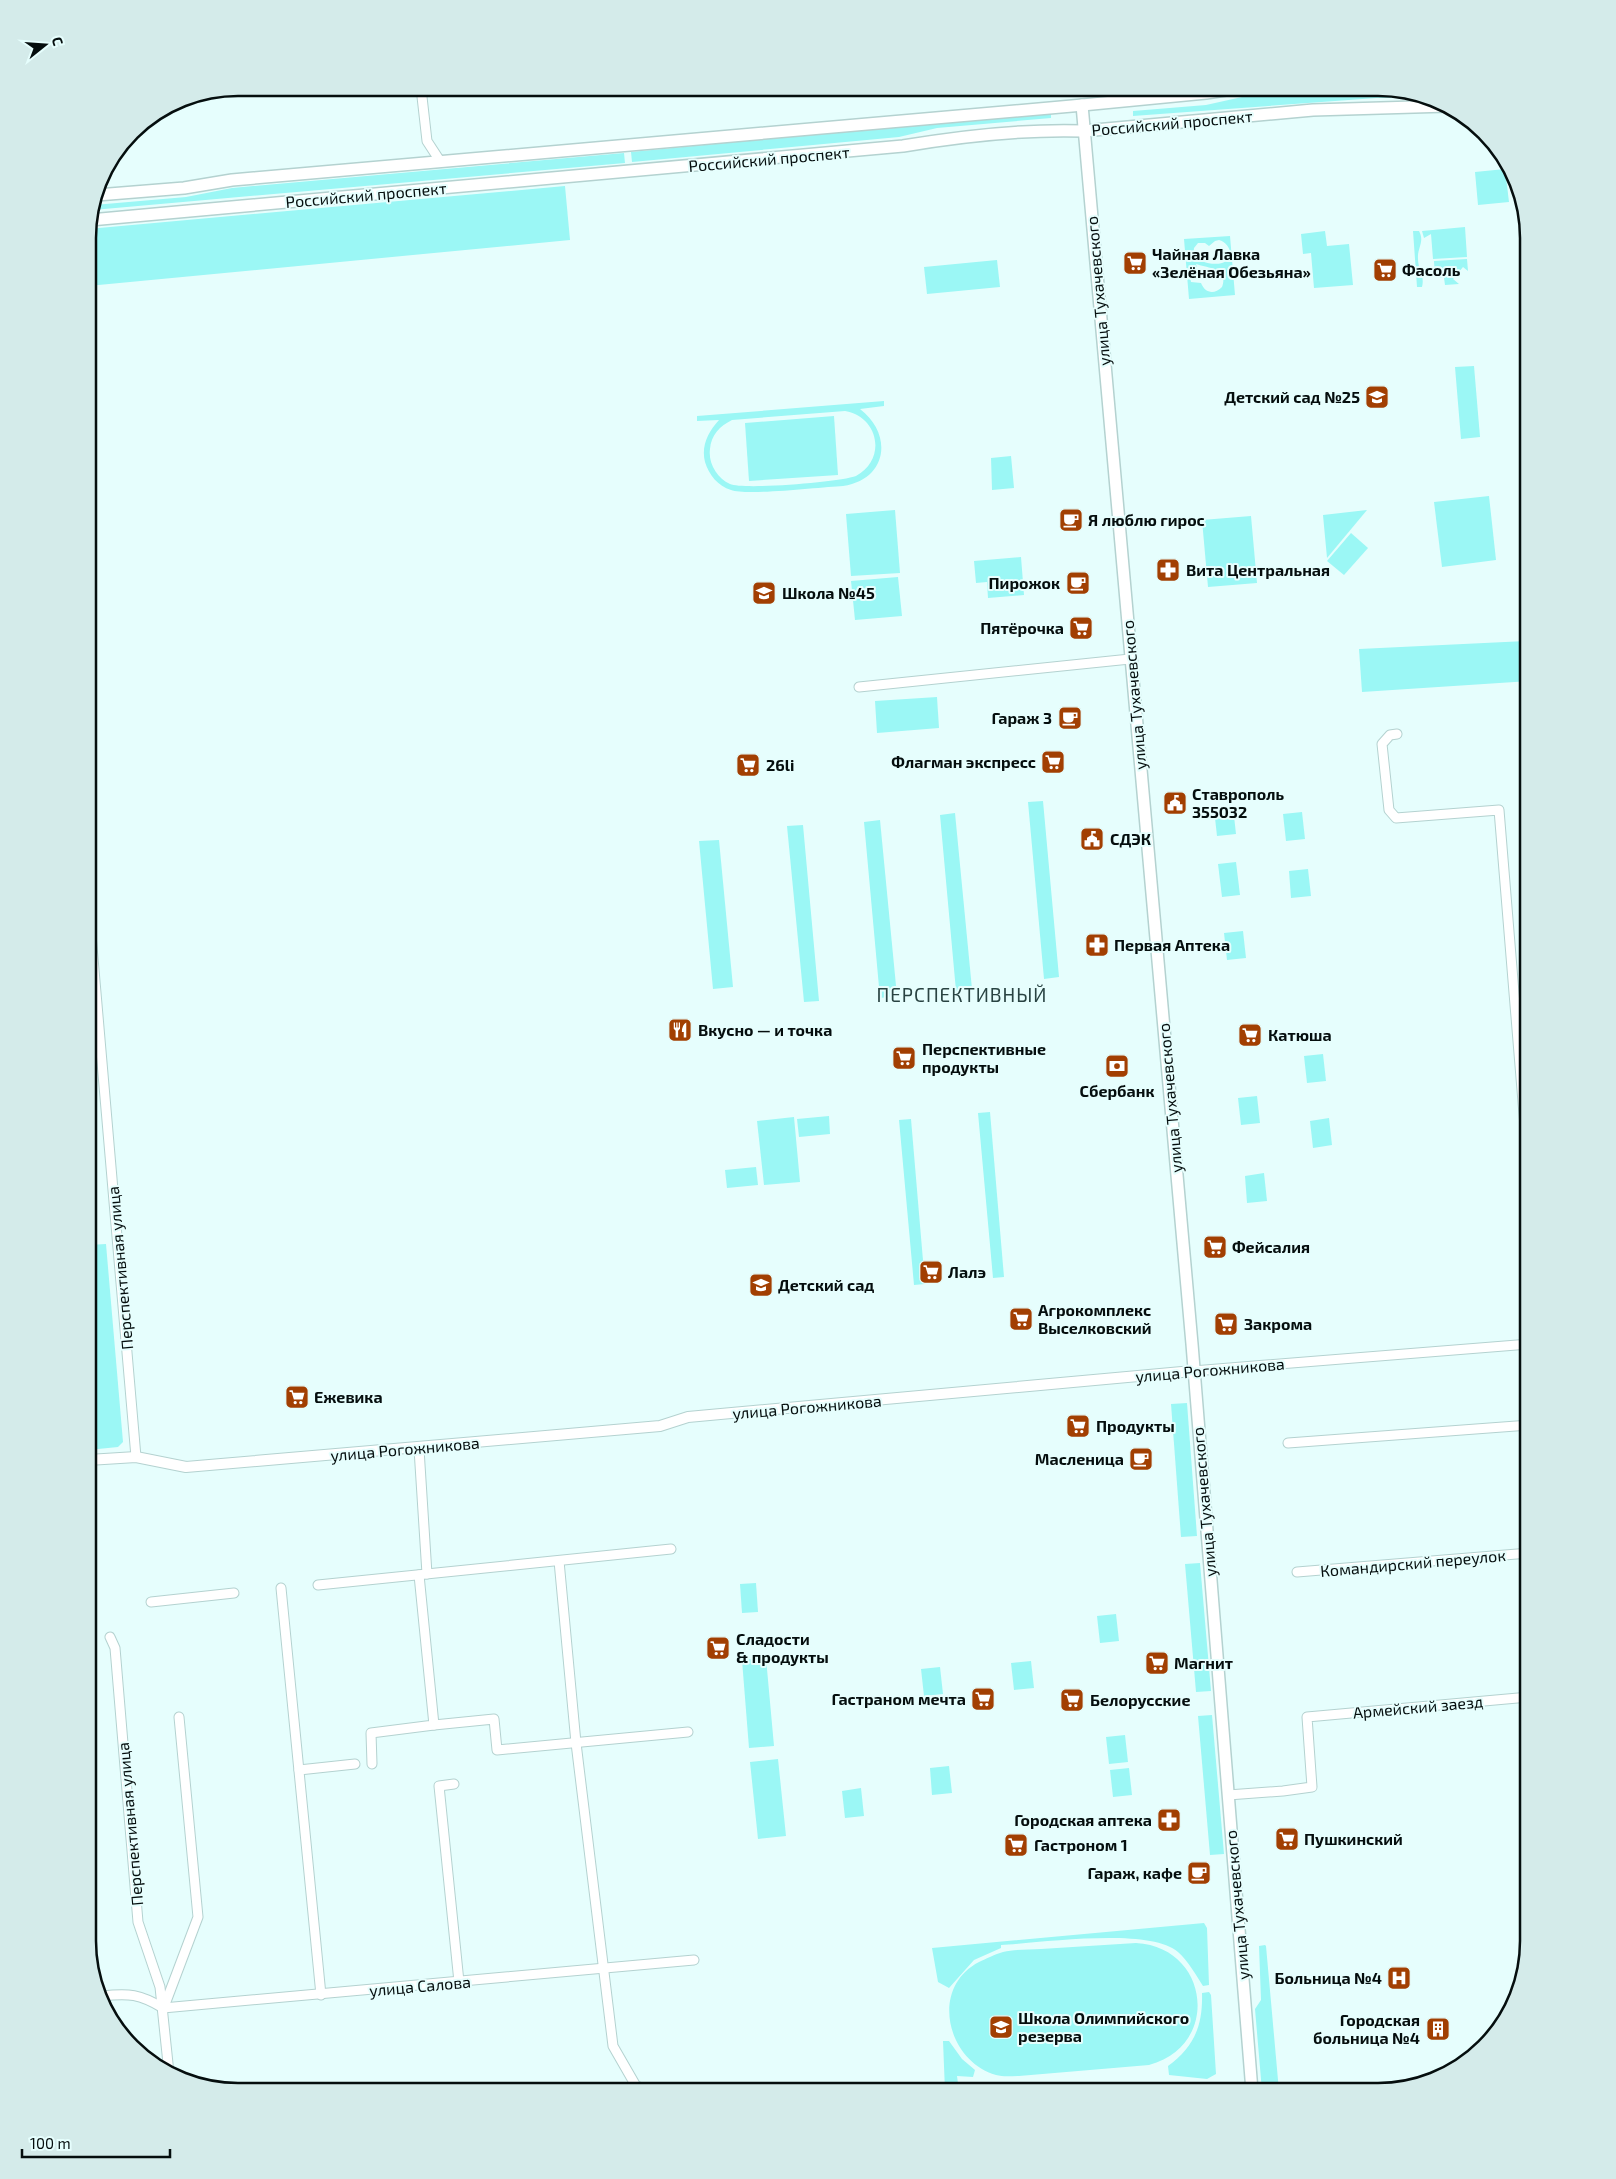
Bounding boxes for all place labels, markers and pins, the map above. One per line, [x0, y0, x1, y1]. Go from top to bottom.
place label: Чайная Лавка «Зелёная Обезьяна» [1152, 244, 1311, 281]
supermarket icon: Чайная Лавка «Зелёная Обезьяна» [1122, 250, 1148, 276]
supermarket icon: Фасоль [1372, 257, 1398, 283]
place label: Фасоль [1402, 260, 1461, 279]
school or university icon: Детский сад №25 [1364, 384, 1390, 410]
place label: Детский сад №25 [1224, 387, 1360, 406]
cafe icon: Я люблю гирос [1058, 507, 1084, 533]
place label: Я люблю гирос [1088, 510, 1205, 529]
pharmacy icon: Вита Центральная [1155, 557, 1181, 583]
place label: Вита Центральная [1186, 560, 1330, 579]
cafe icon: Пирожок [1065, 570, 1091, 596]
place label: Пирожок [989, 573, 1060, 592]
school or university icon: Школа №45 [751, 580, 777, 606]
place label: Школа №45 [782, 583, 875, 602]
supermarket icon: Пятёрочка [1068, 615, 1094, 641]
place label: Пятёрочка [980, 618, 1064, 637]
cafe icon: Гараж 3 [1057, 705, 1083, 731]
place label: Гараж 3 [991, 708, 1052, 727]
supermarket icon: Флагман экспресс [1040, 749, 1066, 775]
supermarket icon: 26li [735, 752, 761, 778]
place label: Флагман экспресс [891, 752, 1036, 771]
place label: 26li [766, 755, 794, 774]
place label: Ставрополь 355032 [1192, 784, 1284, 821]
public building icon: Ставрополь 355032 [1162, 790, 1188, 816]
public building icon: СДЭК [1079, 826, 1105, 852]
place label: СДЭК [1110, 829, 1151, 848]
pharmacy icon: Первая Аптека [1084, 932, 1110, 958]
place label: Первая Аптека [1114, 935, 1230, 954]
restaurant icon: Вкусно — и точка [667, 1017, 693, 1043]
place label: Вкусно — и точка [698, 1020, 832, 1039]
supermarket icon: Катюша [1237, 1022, 1263, 1048]
place label: Катюша [1268, 1025, 1332, 1044]
place label: Перспективные продукты [922, 1039, 1046, 1076]
supermarket icon: Перспективные продукты [891, 1045, 917, 1071]
bank icon: Сбербанк [1104, 1053, 1130, 1079]
place label: Сбербанк [1079, 1081, 1155, 1100]
supermarket icon: Фейсалия [1202, 1234, 1228, 1260]
place label: Фейсалия [1232, 1237, 1310, 1256]
supermarket icon: Лалэ [918, 1259, 944, 1285]
place label: Лалэ [948, 1262, 986, 1281]
school or university icon: Детский сад [748, 1272, 774, 1298]
place label: Детский сад [778, 1275, 874, 1294]
place label: Агрокомплекс Выселковский [1038, 1300, 1152, 1337]
supermarket icon: Агрокомплекс Выселковский [1008, 1306, 1034, 1332]
supermarket icon: Закрома [1213, 1311, 1239, 1337]
place label: Закрома [1244, 1314, 1312, 1333]
supermarket icon: Ежевика [284, 1384, 310, 1410]
place label: Ежевика [314, 1387, 383, 1406]
supermarket icon: Продукты [1065, 1413, 1091, 1439]
place label: Продукты [1096, 1416, 1175, 1435]
cafe icon: Масленица [1128, 1446, 1154, 1472]
place label: Масленица [1035, 1449, 1124, 1468]
place label: Сладости & продукты [736, 1629, 829, 1666]
supermarket icon: Сладости & продукты [705, 1635, 731, 1661]
supermarket icon: Магнит [1144, 1650, 1170, 1676]
place label: Магнит [1174, 1653, 1233, 1672]
supermarket icon: Гастраном мечта [970, 1686, 996, 1712]
supermarket icon: Белорусские [1059, 1687, 1085, 1713]
place label: Гастраном мечта [832, 1689, 966, 1708]
place label: Белорусские [1090, 1690, 1190, 1709]
pharmacy icon: Городская аптека [1156, 1807, 1182, 1833]
place label: Городская аптека [1014, 1810, 1152, 1829]
supermarket icon: Пушкинский [1274, 1826, 1300, 1852]
place label: Пушкинский [1304, 1829, 1403, 1848]
supermarket icon: Гастроном 1 [1003, 1832, 1029, 1858]
place label: Гастроном 1 [1034, 1835, 1128, 1854]
cafe icon: Гараж, кафе [1186, 1860, 1212, 1886]
place label: Гараж, кафе [1087, 1863, 1182, 1882]
hospital icon: Больница №4 [1386, 1965, 1412, 1991]
place label: Больница №4 [1275, 1968, 1382, 1987]
place label: Школа Олимпийского резерва [1018, 2008, 1189, 2045]
place label: Городская больница №4 [1313, 2010, 1420, 2047]
school or university icon: Школа Олимпийского резерва [988, 2014, 1014, 2040]
building icon: Городская больница №4 [1425, 2016, 1451, 2042]

